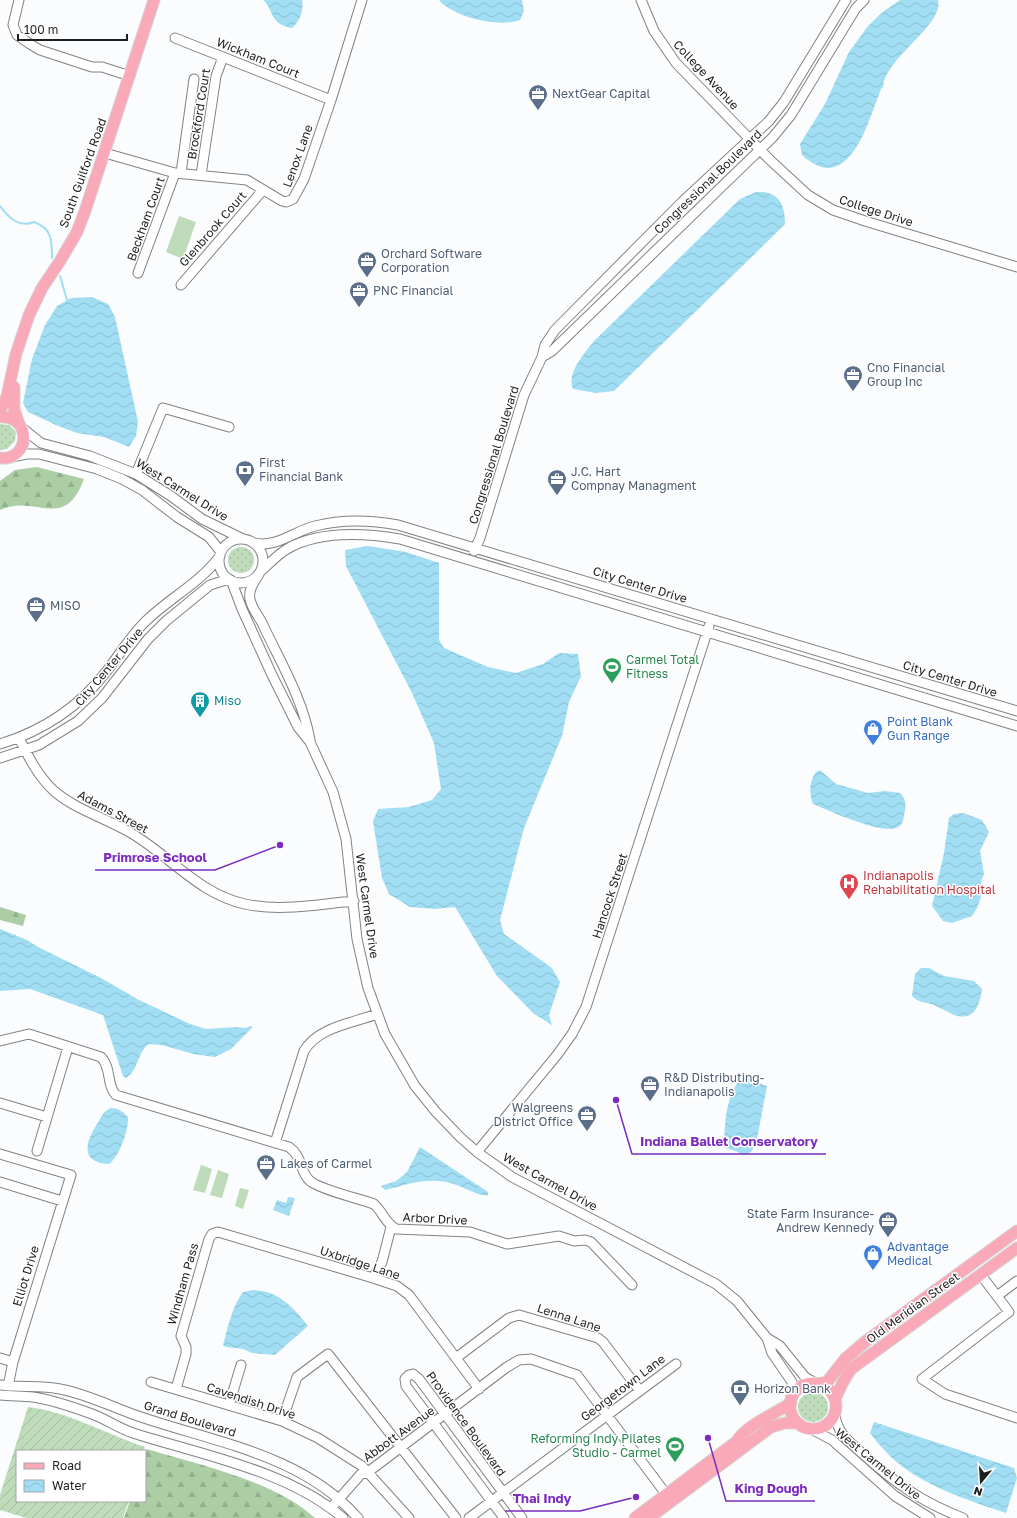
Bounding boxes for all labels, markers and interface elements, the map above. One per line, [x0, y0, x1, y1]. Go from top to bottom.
scale bar [18, 16, 127, 42]
text: 100 m [24, 22, 58, 37]
street label: Wickham Court [214, 34, 302, 81]
street label: College Avenue [670, 37, 742, 113]
street label: Brockford Court [184, 67, 213, 160]
office icon: NextGear Capital [527, 83, 549, 111]
place label: NextGear Capital [552, 86, 650, 101]
street label: South Guilford Road [56, 116, 109, 230]
street label: Lenox Lane [279, 122, 316, 189]
street label: Congressional Boulevard [651, 126, 765, 237]
street label: Beckham Court [123, 175, 168, 263]
street label: Glenbrook Court [176, 188, 250, 269]
street label: College Drive [837, 191, 915, 230]
place label: Orchard Software Corporation [381, 246, 482, 275]
office icon: Orchard Software Corporation [356, 250, 378, 278]
office icon: PNC Financial [348, 280, 370, 308]
place label: PNC Financial [373, 283, 454, 298]
place label: Cno Financial Group Inc [867, 360, 945, 389]
office icon: Cno Financial Group Inc [842, 364, 864, 392]
street label: Congressional Boulevard [465, 384, 522, 526]
street label: West Carmel Drive [133, 455, 231, 524]
place label: First Financial Bank [259, 455, 343, 484]
bank icon: First Financial Bank [234, 459, 256, 487]
place label: J.C. Hart Compnay Managment [571, 464, 696, 493]
office icon: J.C. Hart Compnay Managment [546, 468, 568, 496]
street label: City Center Drive [591, 563, 689, 606]
office icon: MISO [25, 595, 47, 623]
place label: MISO [50, 598, 81, 613]
street label: City Center Drive [71, 624, 146, 709]
place label: Carmel Total Fitness [626, 652, 699, 681]
sports icon: Carmel Total Fitness [601, 656, 623, 684]
street label: City Center Drive [901, 657, 999, 700]
building icon: Miso [189, 690, 211, 718]
place label: Miso [214, 693, 241, 708]
place label: Point Blank Gun Range [887, 714, 953, 743]
shop icon: Point Blank Gun Range [862, 718, 884, 746]
street label: Adams Street [75, 787, 151, 836]
callout: Primrose School [95, 845, 215, 870]
text: Primrose School [103, 849, 207, 865]
street label: Hancock Street [589, 851, 630, 940]
street label: West Carmel Drive [353, 852, 382, 959]
place label: Indianapolis Rehabilitation Hospital [863, 868, 996, 897]
hospital icon: Indianapolis Rehabilitation Hospital [838, 872, 860, 900]
place label: R&D Distributing- Indianapolis [664, 1070, 765, 1099]
office icon: R&D Distributing- Indianapolis [639, 1074, 661, 1102]
place label: Walgreens District Office [494, 1100, 573, 1129]
office icon: Walgreens District Office [576, 1104, 598, 1132]
callout: Indiana Ballet Conservatory [632, 1129, 826, 1154]
text: Indiana Ballet Conservatory [640, 1133, 818, 1149]
street label: West Carmel Drive [500, 1149, 600, 1214]
office icon: Lakes of Carmel [255, 1153, 277, 1181]
place label: Lakes of Carmel [280, 1156, 372, 1171]
place label: State Farm Insurance- Andrew Kennedy [747, 1206, 874, 1235]
street label: Arbor Drive [402, 1209, 468, 1228]
office icon: State Farm Insurance- Andrew Kennedy [877, 1210, 899, 1238]
place label: Advantage Medical [887, 1239, 949, 1268]
street label: Windham Pass [164, 1241, 201, 1327]
street label: Uxbridge Lane [318, 1242, 402, 1283]
shop icon: Advantage Medical [862, 1243, 884, 1271]
street label: Elliot Drive [9, 1244, 42, 1308]
street label: Old Meridian Street [863, 1269, 962, 1346]
street label: Lenna Lane [535, 1300, 603, 1335]
street label: Georgetown Lane [578, 1351, 668, 1424]
street label: Providence Boulevard [423, 1369, 509, 1479]
bank icon: Horizon Bank [729, 1378, 751, 1406]
street label: Cavendish Drive [205, 1379, 298, 1422]
place label: Horizon Bank [754, 1381, 831, 1396]
street label: Grand Boulevard [142, 1397, 238, 1440]
street label: Abbott Avenue [360, 1403, 437, 1465]
street label: West Carmel Drive [832, 1424, 924, 1503]
place label: Reforming Indy Pilates Studio - Carmel [530, 1431, 661, 1460]
sports icon: Reforming Indy Pilates Studio - Carmel [664, 1435, 686, 1463]
legend [16, 1450, 146, 1502]
text: Road [52, 1458, 81, 1473]
north arrow [961, 1462, 1001, 1502]
callout: King Dough [726, 1476, 815, 1501]
text: Water [52, 1478, 86, 1493]
text: King Dough [735, 1480, 808, 1496]
text: N [972, 1485, 984, 1499]
callout: Thai Indy [505, 1486, 580, 1511]
text: Thai Indy [513, 1490, 572, 1506]

